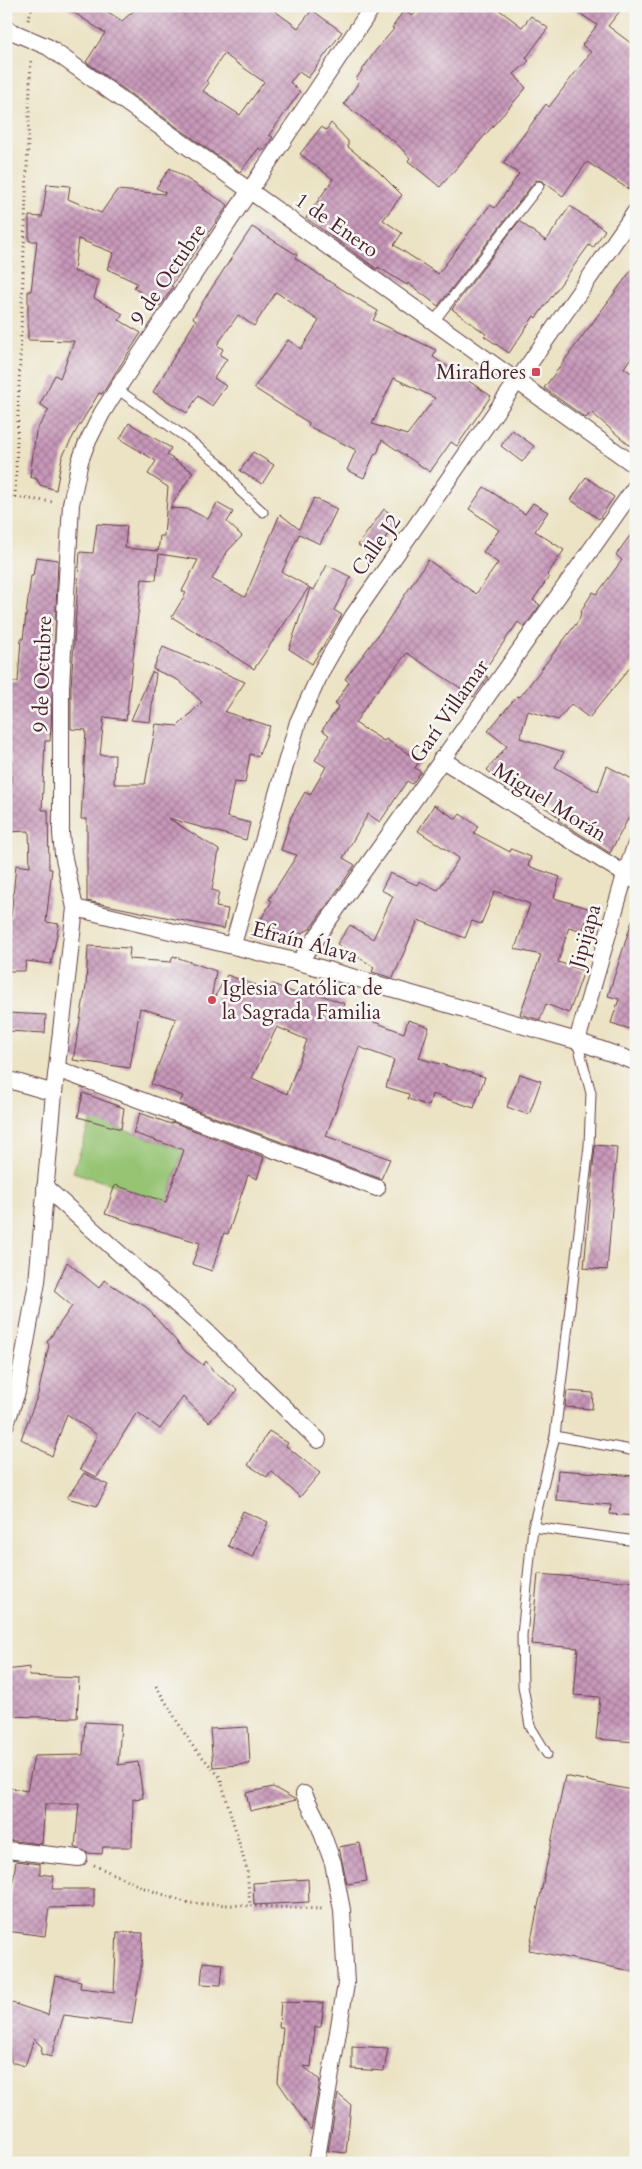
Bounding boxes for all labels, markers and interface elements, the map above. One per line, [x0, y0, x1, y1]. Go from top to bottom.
street label: 1 de Enero [289, 186, 384, 265]
street label: 9 de Octubre [124, 218, 213, 331]
place label: Miraflores [436, 358, 526, 387]
marker: Miraflores [530, 366, 542, 378]
street label: Calle J2 [345, 509, 408, 582]
street label: 9 de Octubre [26, 615, 59, 733]
street label: Garí Villamar [403, 653, 496, 769]
street label: Miguel Morán [487, 756, 612, 849]
street label: Jipijapa [562, 901, 608, 974]
street label: Efraín Álava [249, 914, 361, 971]
place label: Iglesia Católica de la Sagrada Familia [222, 974, 383, 1027]
marker: Iglesia Católica de la Sagrada Familia [206, 994, 218, 1006]

